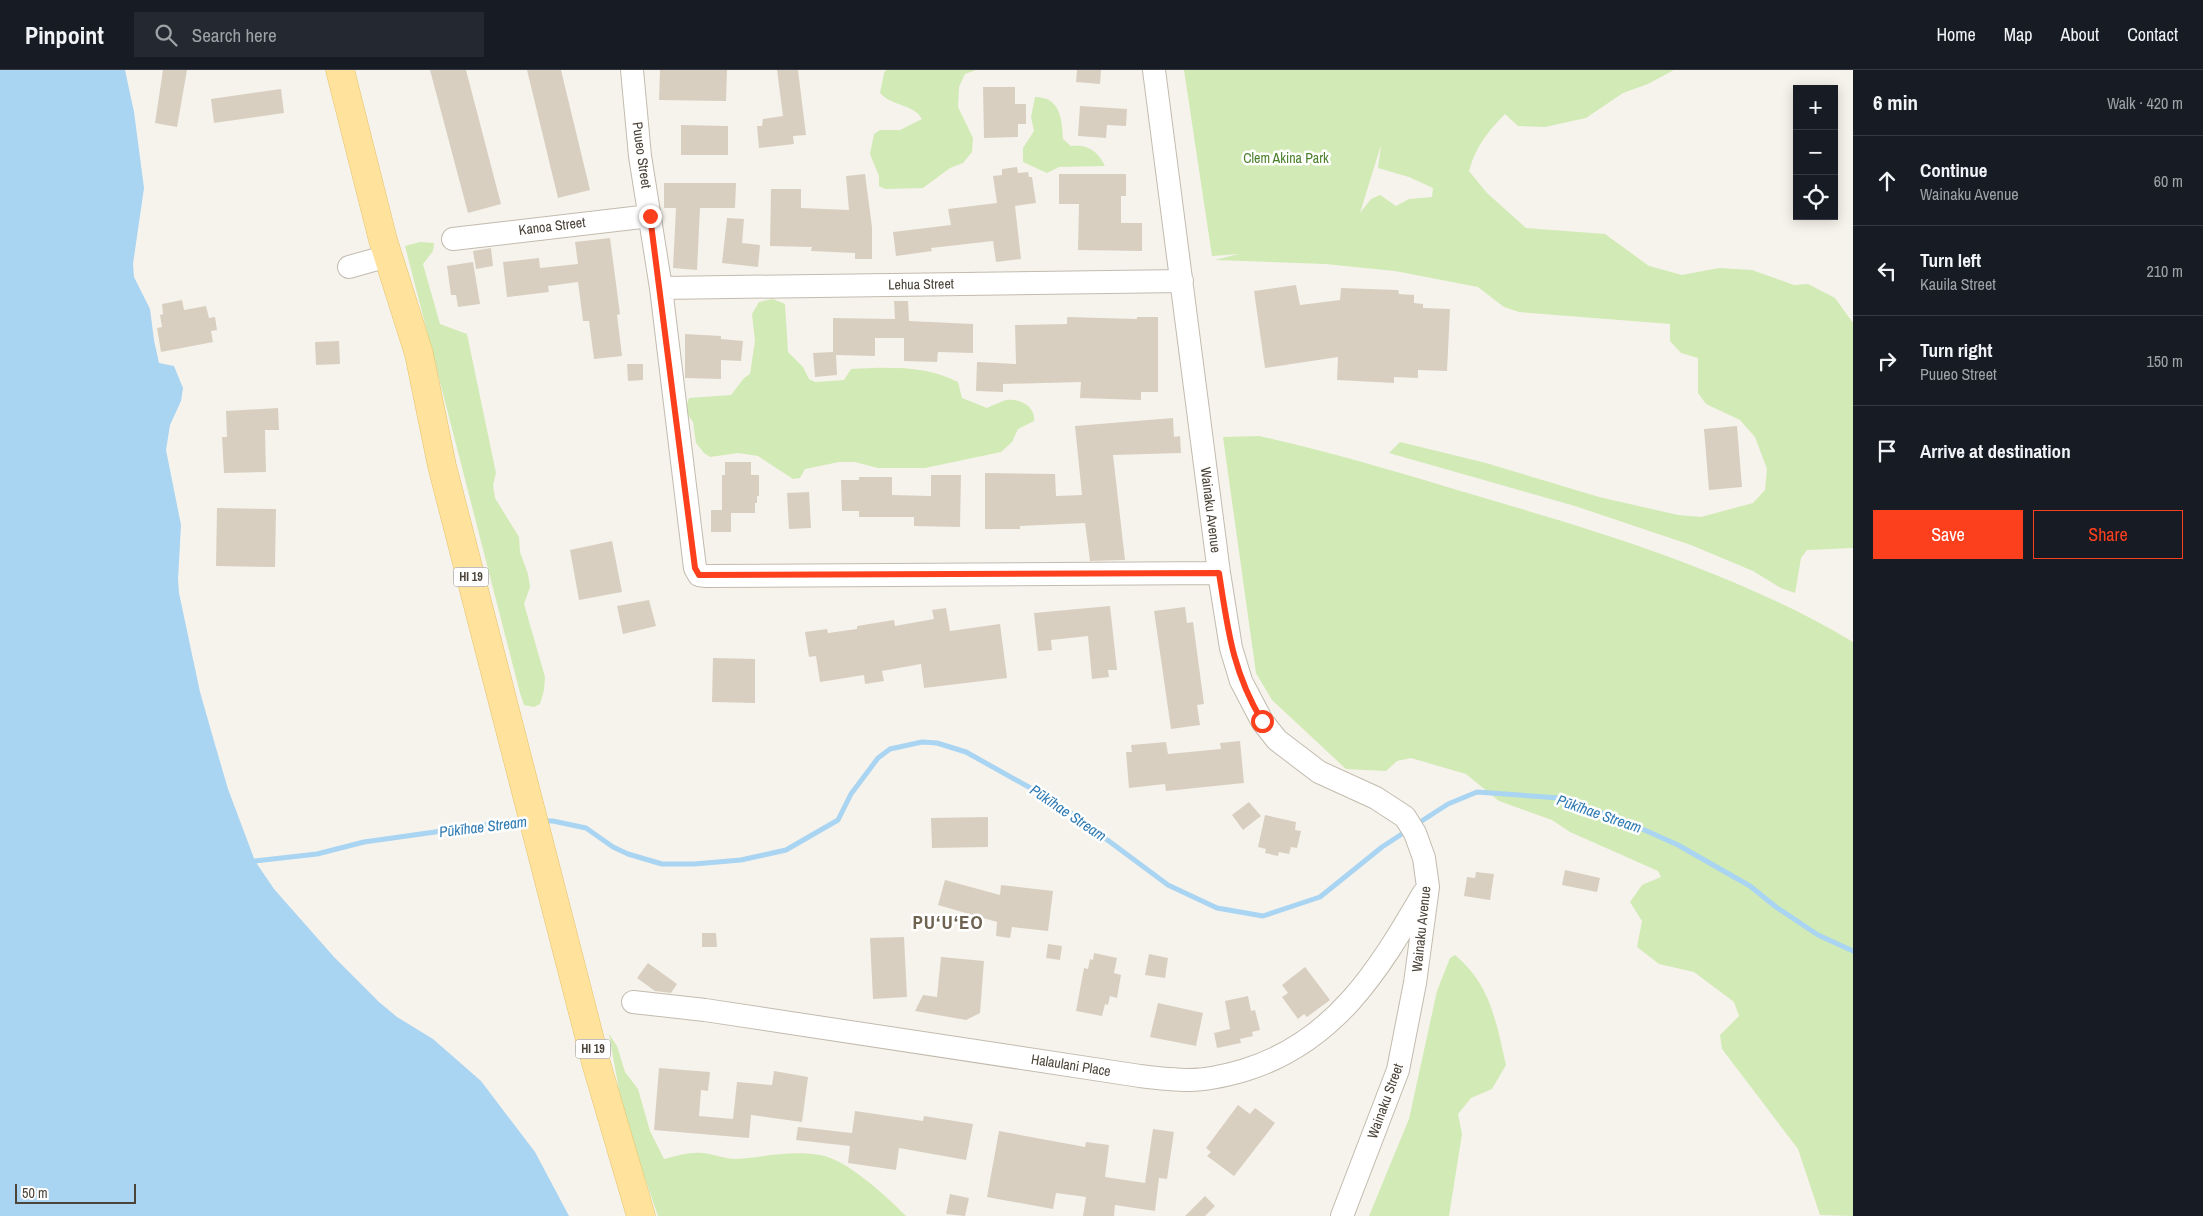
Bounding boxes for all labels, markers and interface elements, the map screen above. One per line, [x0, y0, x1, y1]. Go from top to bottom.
search box [134, 12, 484, 57]
text: Pinpoint [25, 19, 104, 51]
icon: search [152, 21, 180, 49]
text: Search here [192, 22, 277, 48]
text: Home [1936, 22, 1976, 47]
text: Map [2004, 22, 2033, 47]
text: About [2061, 22, 2099, 47]
text: Contact [2127, 22, 2178, 47]
map controls [1793, 85, 1838, 220]
button: + [1793, 85, 1838, 130]
text: 6 min [1873, 88, 1918, 117]
text: Walk · 420 m [2107, 92, 2183, 114]
street label: Puueo Street [628, 121, 656, 189]
button: − [1793, 130, 1838, 175]
park label: Clem Akina Park [1243, 149, 1329, 167]
text: Continue [1920, 157, 1988, 183]
icon: ahead [1873, 167, 1901, 195]
text: 60 m [2154, 170, 2183, 192]
button: locate [1793, 175, 1838, 220]
text: Wainaku Avenue [1920, 183, 2019, 205]
route end [639, 205, 662, 228]
street label: Kanoa Street [518, 213, 586, 239]
text: Turn left [1920, 247, 1981, 273]
icon: left [1873, 257, 1901, 285]
text: 210 m [2147, 260, 2183, 282]
text: Kauila Street [1920, 273, 1996, 295]
street label: Lehua Street [888, 274, 954, 294]
text: Turn right [1920, 337, 1992, 363]
icon: right [1873, 347, 1901, 375]
text: 150 m [2147, 350, 2183, 372]
text: Puueo Street [1920, 363, 1997, 385]
icon: arrive [1873, 437, 1901, 465]
text: Arrive at destination [1920, 438, 2071, 464]
street label: Wainaku Avenue [1197, 466, 1225, 554]
button: Save [1873, 510, 2023, 559]
button: Share [2033, 510, 2183, 559]
road number: HI 19 [454, 568, 488, 586]
route start [1251, 710, 1274, 733]
water label: Pūkīhae Stream [1026, 779, 1111, 846]
water label: Pūkīhae Stream [1554, 789, 1644, 838]
water label: Pūkīhae Stream [438, 811, 528, 842]
street label: Wainaku Avenue [1408, 885, 1434, 973]
district label: PU‘U‘EO [912, 909, 984, 935]
road number: HI 19 [576, 1040, 610, 1059]
street label: Halaulani Place [1030, 1050, 1112, 1080]
street label: Wainaku Street [1363, 1061, 1407, 1141]
scale bar [15, 1181, 136, 1204]
text: 50 m [22, 1184, 48, 1202]

